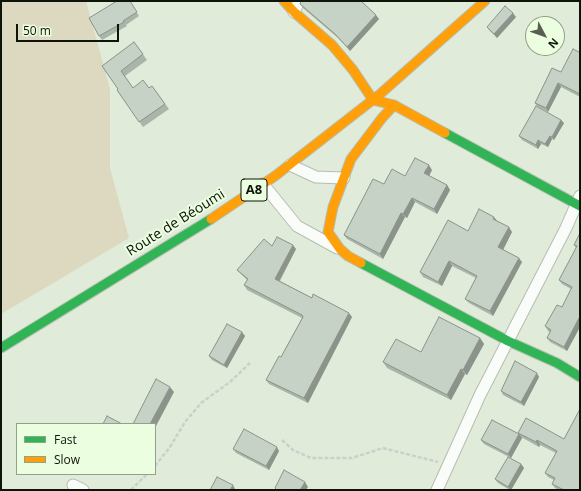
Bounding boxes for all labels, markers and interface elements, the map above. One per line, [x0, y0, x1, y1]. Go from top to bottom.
scale bar [18, 16, 121, 42]
north arrow [525, 16, 565, 56]
text: 50 m [23, 22, 51, 39]
text: N [545, 35, 562, 52]
road number: A8 [241, 179, 267, 201]
street label: Route de Béoumi [124, 186, 228, 260]
legend [16, 423, 156, 475]
text: Fast [54, 431, 77, 448]
text: Slow [54, 451, 80, 468]

